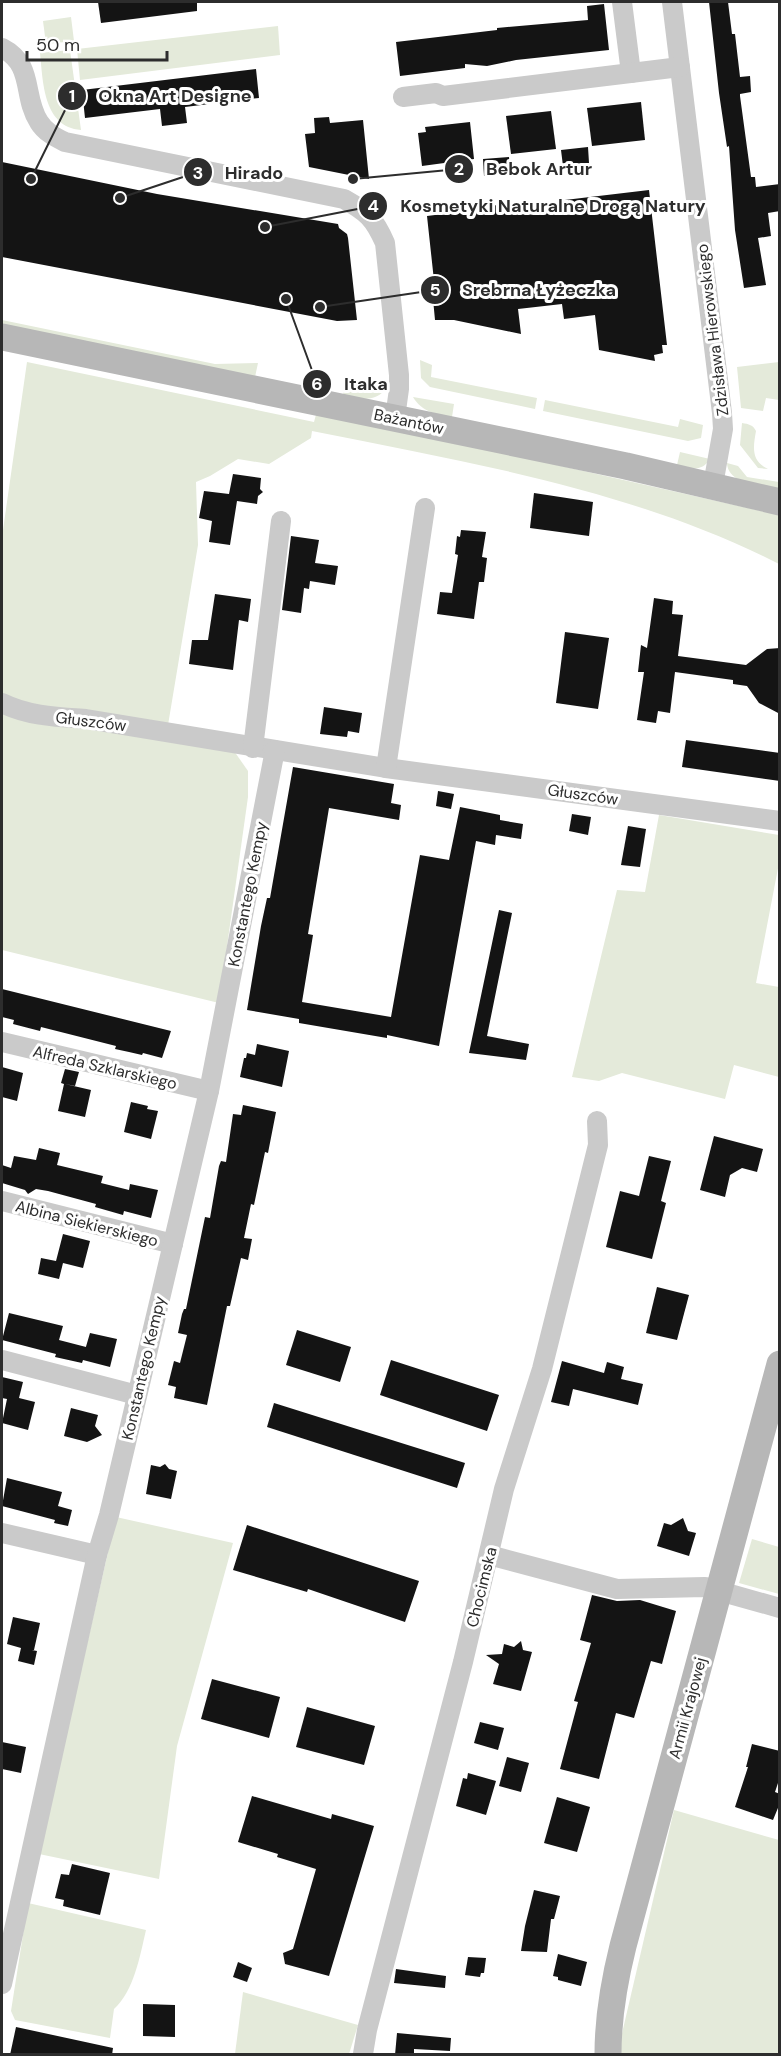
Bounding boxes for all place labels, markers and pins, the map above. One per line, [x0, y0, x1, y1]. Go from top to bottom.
callout: Okna Art Designe [57, 78, 264, 114]
callout: Bebok Artur [444, 151, 604, 187]
callout: Hirado [183, 154, 296, 190]
callout: Kosmetyki Naturalne Drogą Natury [358, 188, 717, 224]
callout: Srebrna Łyżeczka [420, 272, 628, 308]
callout: Itaka [302, 366, 400, 402]

